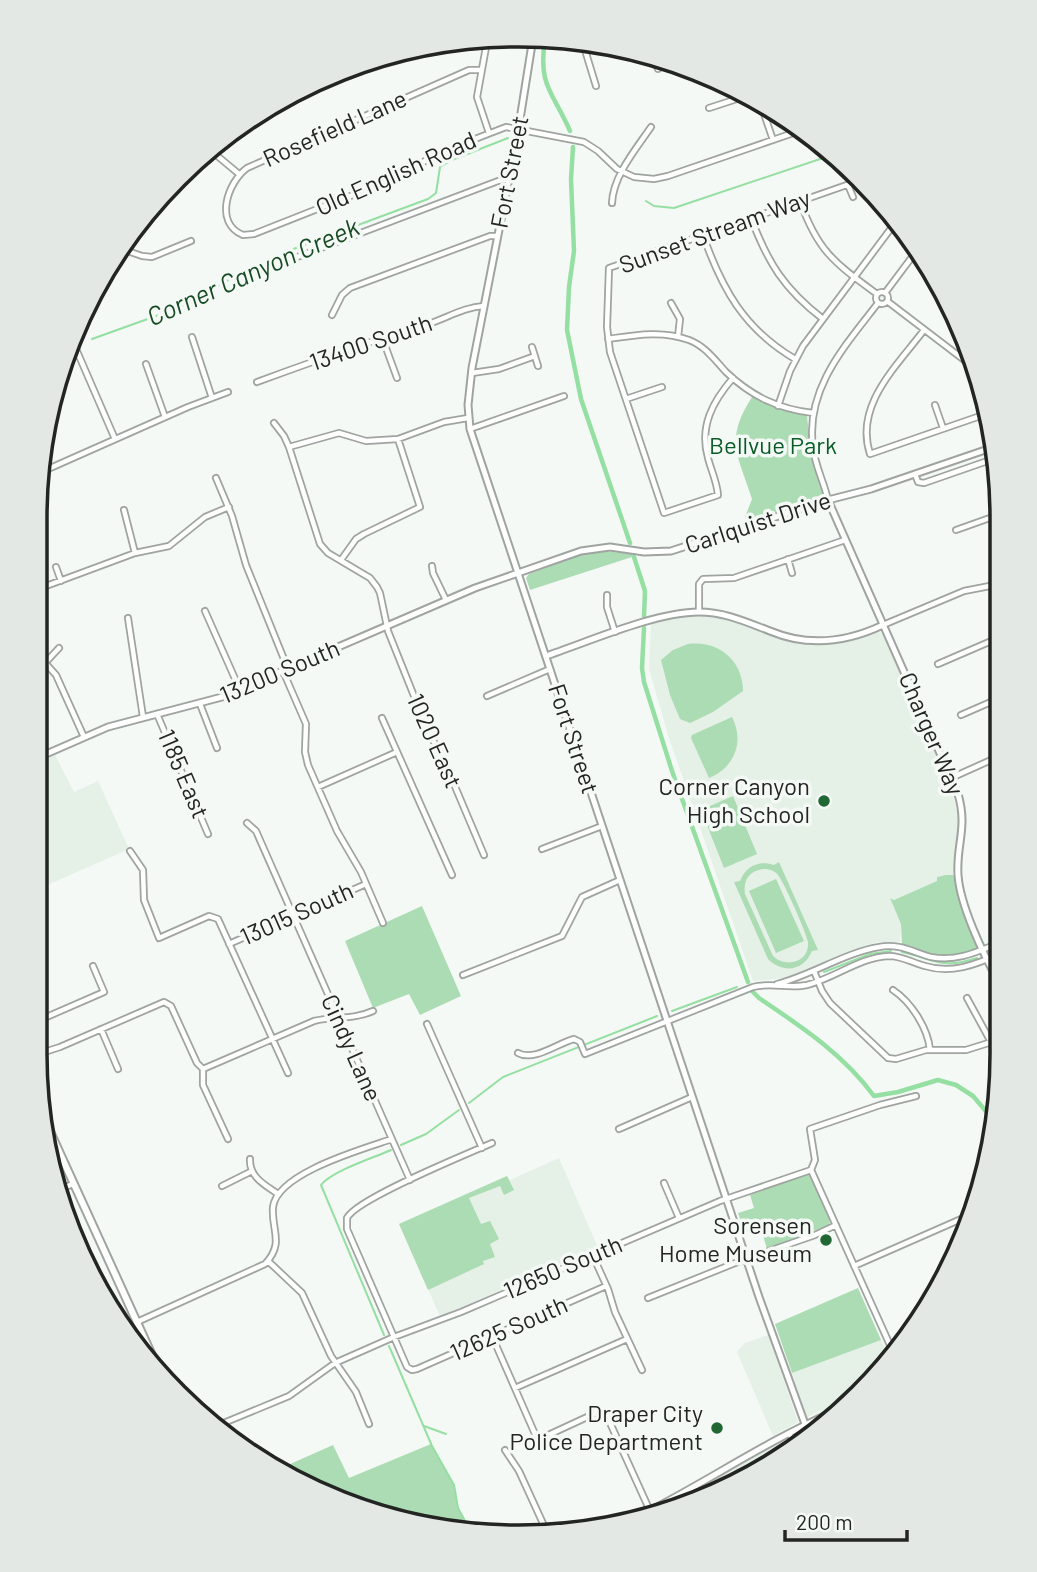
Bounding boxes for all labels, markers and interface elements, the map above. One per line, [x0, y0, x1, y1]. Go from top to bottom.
street label: Rosefield Lane [258, 83, 411, 172]
street label: Fort Street [483, 113, 534, 230]
street label: Old English Road [311, 124, 480, 221]
street label: Sunset Stream Way [615, 182, 814, 279]
water label: Corner Canyon Creek [142, 210, 364, 331]
street label: 13400 South [305, 307, 436, 376]
park label: Bellvue Park [709, 430, 837, 459]
street label: Carlquist Drive [681, 484, 834, 559]
street label: 13200 South [215, 632, 344, 709]
street label: Charger Way [894, 668, 971, 799]
street label: Fort Street [543, 680, 606, 797]
street label: 1020 East [402, 689, 469, 792]
street label: 1185 East [153, 725, 216, 822]
place label: Corner Canyon High School [658, 771, 810, 828]
marker: Corner Canyon High School [816, 793, 832, 809]
street label: 13015 South [235, 875, 357, 950]
street label: Cindy Lane [316, 989, 389, 1105]
place label: Sorensen Home Museum [659, 1210, 812, 1267]
street label: 12650 South [499, 1229, 626, 1305]
marker: Sorensen Home Museum [818, 1232, 834, 1248]
street label: 12625 South [445, 1289, 572, 1366]
place label: Draper City Police Department [509, 1398, 703, 1455]
marker: Draper City Police Department [709, 1420, 725, 1436]
scale bar [785, 1498, 908, 1542]
text: 200 m [796, 1509, 853, 1534]

